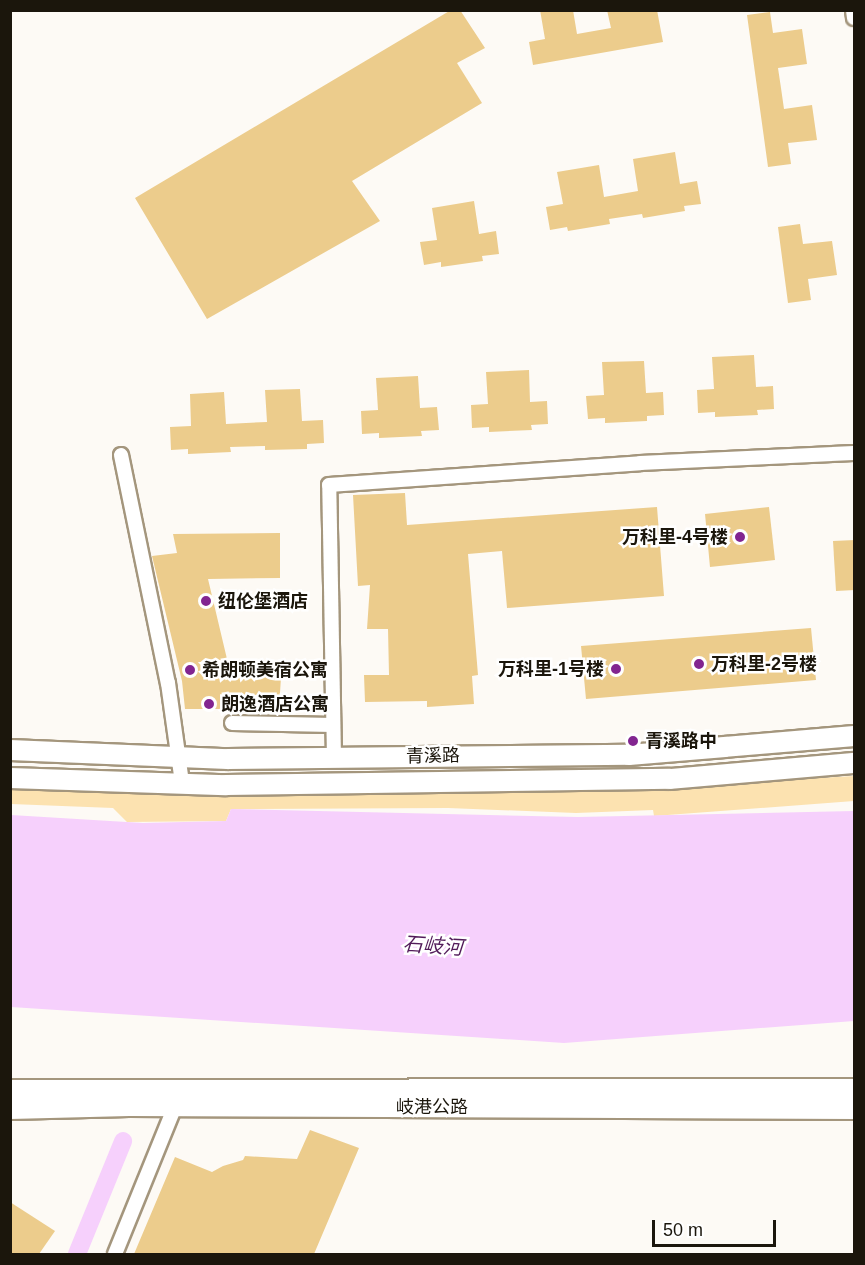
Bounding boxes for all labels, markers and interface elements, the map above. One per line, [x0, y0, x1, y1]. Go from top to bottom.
place label: 万科里-4号楼 [622, 526, 728, 548]
marker: 万科里-4号楼 [733, 530, 747, 544]
place label: 纽伦堡酒店 [218, 590, 308, 612]
marker: 纽伦堡酒店 [199, 594, 213, 608]
place label: 万科里-2号楼 [711, 653, 817, 675]
marker: 万科里-2号楼 [692, 657, 706, 671]
place label: 万科里-1号楼 [498, 658, 604, 680]
place label: 希朗顿美宿公寓 [202, 659, 328, 681]
marker: 万科里-1号楼 [609, 662, 623, 676]
marker: 希朗顿美宿公寓 [183, 663, 197, 677]
place label: 朗逸酒店公寓 [221, 693, 329, 715]
marker: 朗逸酒店公寓 [202, 697, 216, 711]
place label: 青溪路中 [645, 730, 717, 752]
marker: 青溪路中 [626, 734, 640, 748]
street label: 青溪路 [406, 745, 460, 767]
water label: 石岐河 [402, 932, 464, 960]
street label: 岐港公路 [396, 1096, 468, 1118]
scale bar [655, 1208, 780, 1246]
text: 50 m [663, 1220, 703, 1240]

